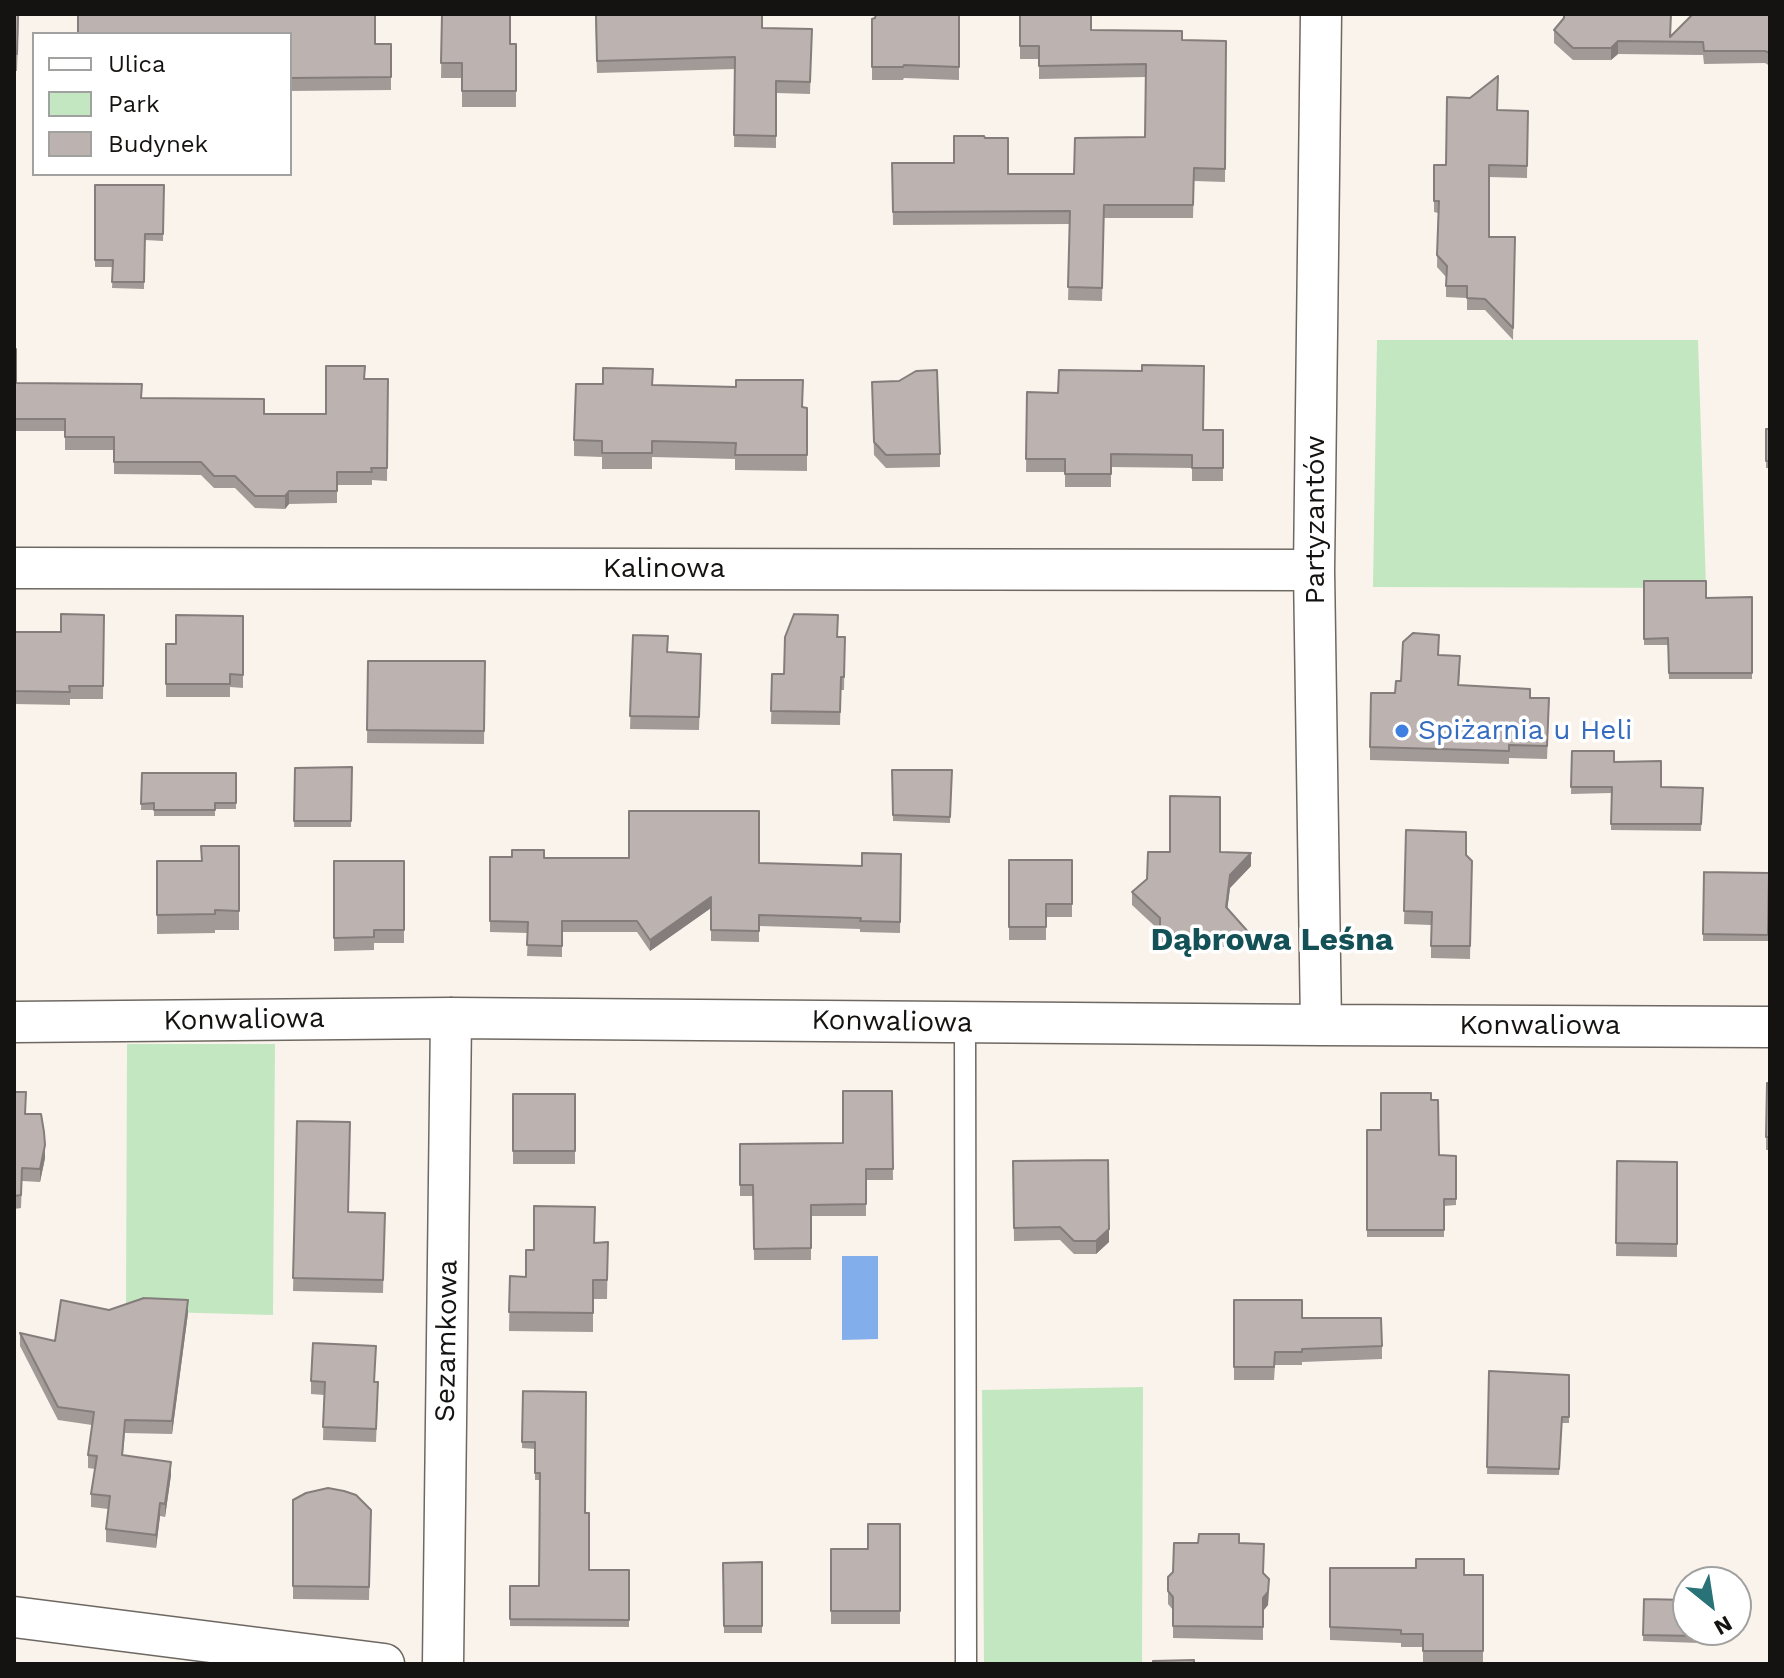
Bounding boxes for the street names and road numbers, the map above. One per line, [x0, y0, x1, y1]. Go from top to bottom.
street label: Partyzantów [1299, 435, 1333, 605]
street label: Kalinowa [603, 552, 725, 586]
street label: Konwaliowa [163, 1002, 325, 1038]
street label: Konwaliowa [811, 1004, 973, 1040]
street label: Konwaliowa [1459, 1009, 1621, 1043]
street label: Sezamkowa [429, 1260, 465, 1422]

